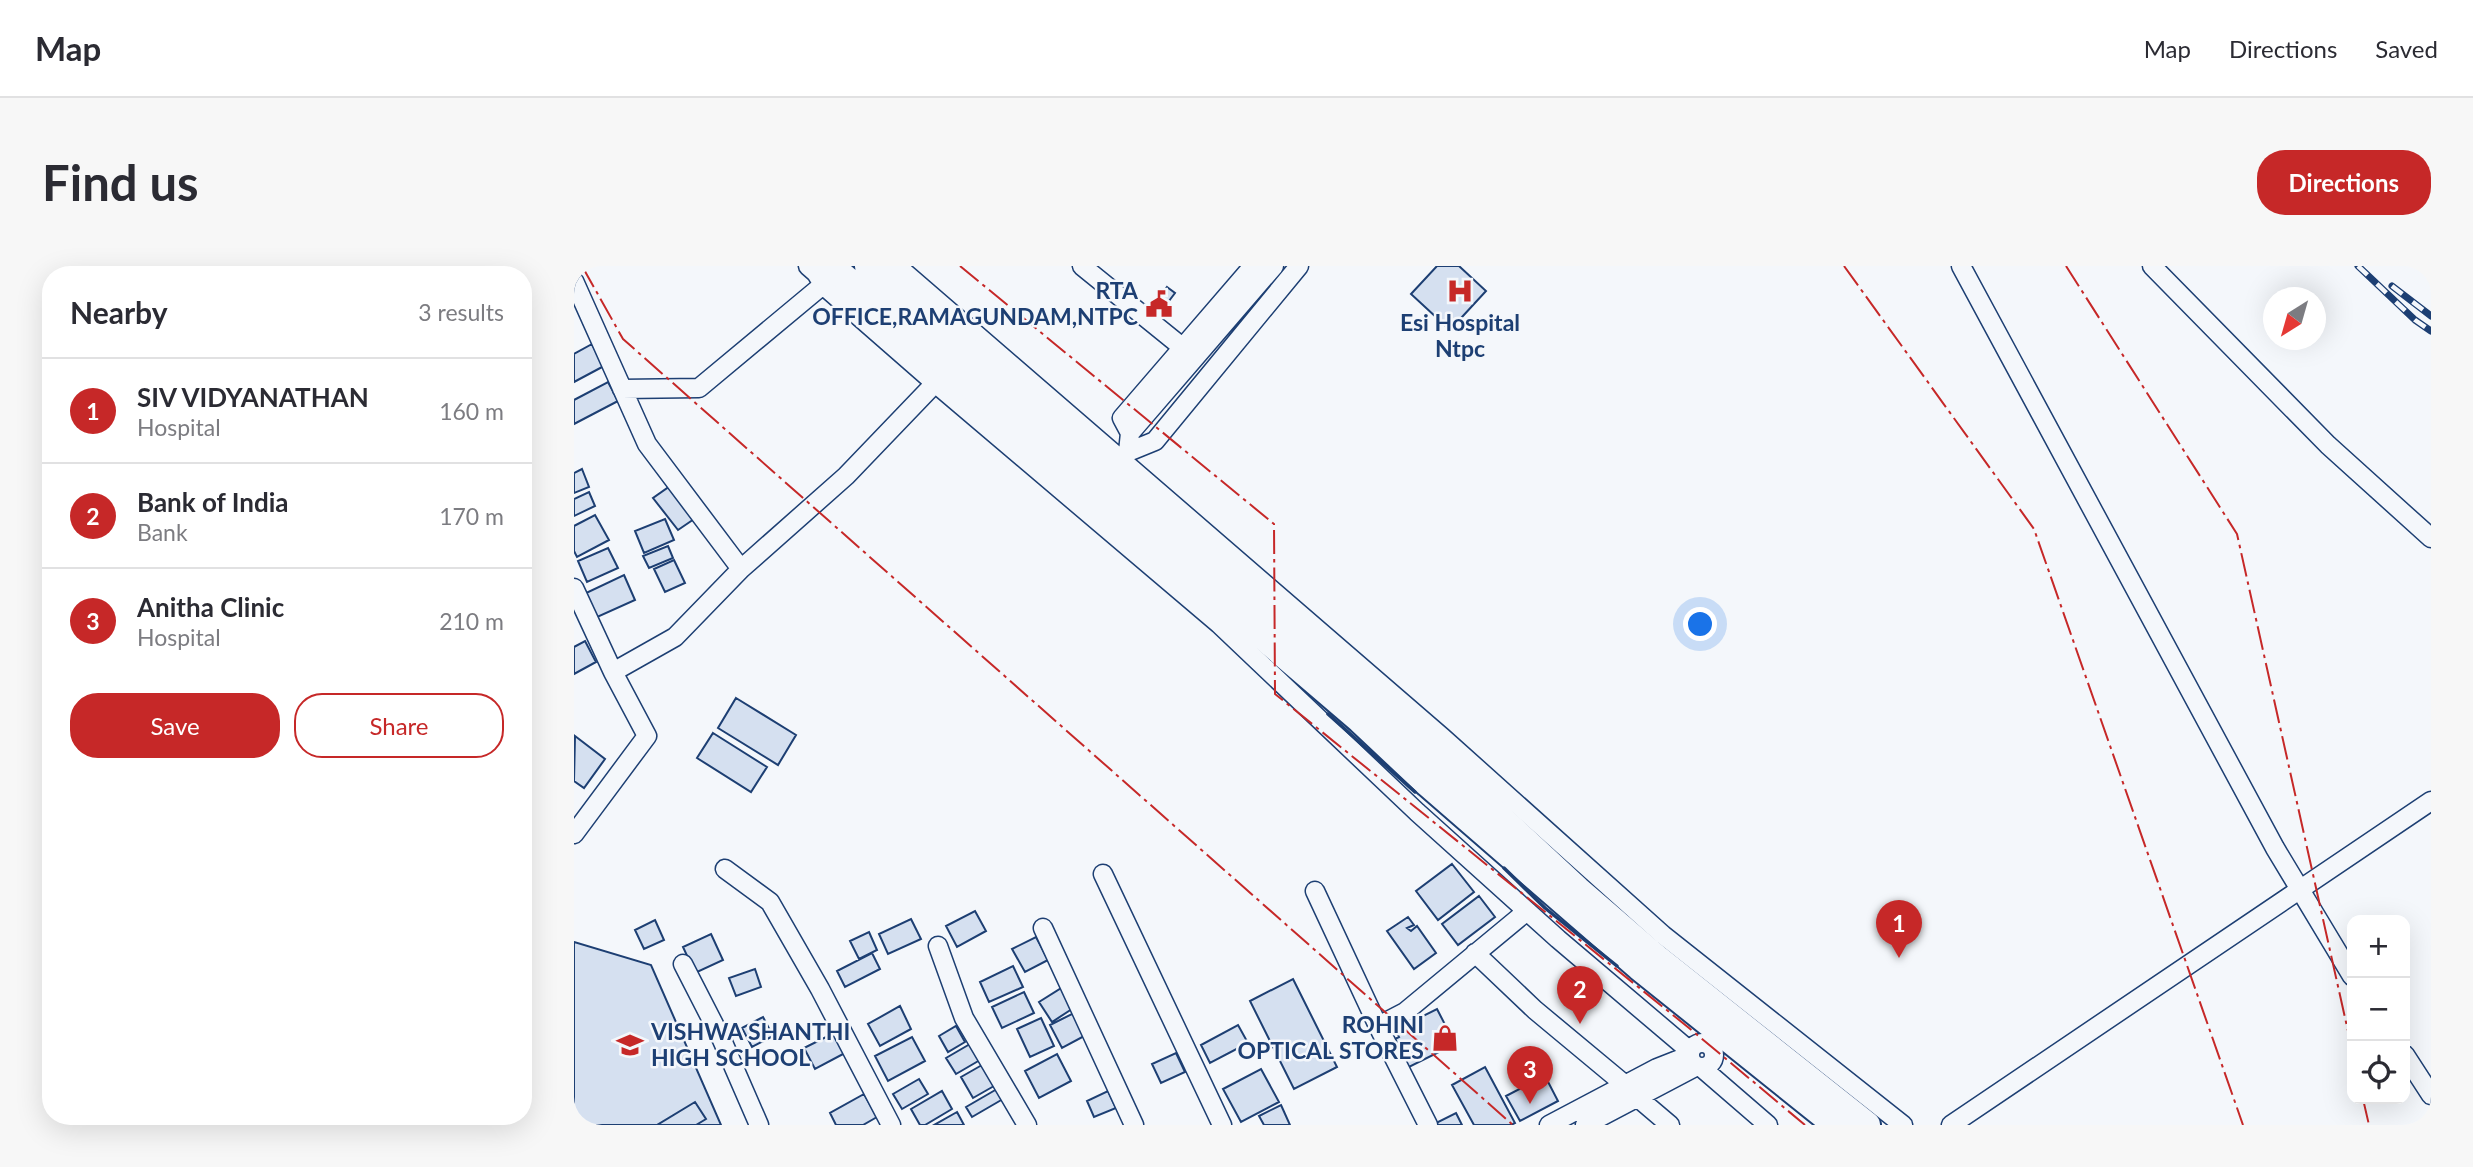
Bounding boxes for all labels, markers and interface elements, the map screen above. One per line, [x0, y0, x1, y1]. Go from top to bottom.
text: Map [35, 28, 101, 68]
text: Map [2144, 34, 2191, 63]
text: Directions [2229, 34, 2337, 63]
text: Saved [2375, 34, 2438, 63]
button: Directions [2257, 150, 2431, 215]
text: Find us [42, 153, 199, 211]
place label: RTA OFFICE,RAMAGUNDAM,NTPC [812, 276, 1139, 330]
hospital icon: Esi Hospital Ntpc [1445, 276, 1475, 306]
north arrow [2263, 287, 2326, 350]
public building icon: RTA OFFICE,RAMAGUNDAM,NTPC [1144, 289, 1174, 319]
text: Nearby [70, 294, 168, 330]
text: 3 results [418, 298, 504, 326]
place label: Esi Hospital Ntpc [1400, 308, 1520, 362]
text: SIV VIDYANATHAN [137, 381, 369, 413]
text: 1 [86, 397, 100, 425]
text: 160 m [439, 397, 504, 425]
text: Hospital [137, 413, 221, 441]
text: Bank of India [137, 486, 288, 518]
text: 2 [86, 502, 100, 530]
text: 170 m [439, 502, 504, 530]
text: Bank [137, 518, 188, 546]
text: Anitha Clinic [137, 591, 284, 623]
text: 3 [86, 607, 100, 635]
text: 210 m [439, 607, 504, 635]
your location [1683, 607, 1717, 641]
text: Hospital [137, 623, 221, 651]
button: Save [70, 693, 280, 758]
button: Share [294, 693, 504, 758]
pin: 1 [1876, 900, 1922, 958]
map controls [2347, 915, 2410, 1104]
button: + [2347, 915, 2410, 978]
pin: 2 [1557, 966, 1603, 1024]
button: − [2347, 978, 2410, 1041]
place label: ROHINI OPTICAL STORES [1237, 1010, 1424, 1064]
place label: VISHWA SHANTHI HIGH SCHOOL [650, 1017, 850, 1071]
shop icon: ROHINI OPTICAL STORES [1430, 1023, 1460, 1053]
school or university icon: VISHWA SHANTHI HIGH SCHOOL [615, 1030, 645, 1060]
button: locate [2347, 1041, 2410, 1104]
pin: 3 [1507, 1046, 1553, 1104]

